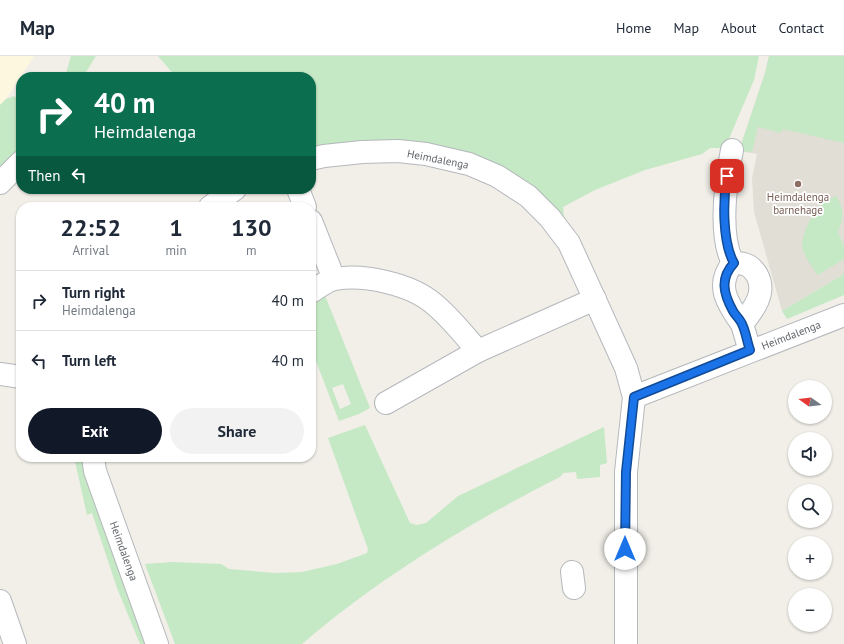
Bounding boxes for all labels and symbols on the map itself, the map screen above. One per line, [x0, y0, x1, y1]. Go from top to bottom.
street label: Heimdalenga [406, 146, 470, 172]
pin [710, 159, 744, 193]
marker: Heimdalenga barnehage [793, 179, 803, 189]
place label: Heimdalenga barnehage [767, 190, 829, 217]
street label: Heimdalenga [759, 317, 823, 353]
north arrow [788, 380, 832, 424]
street label: Heimdalenga [107, 519, 141, 583]
position arrow [604, 528, 646, 570]

